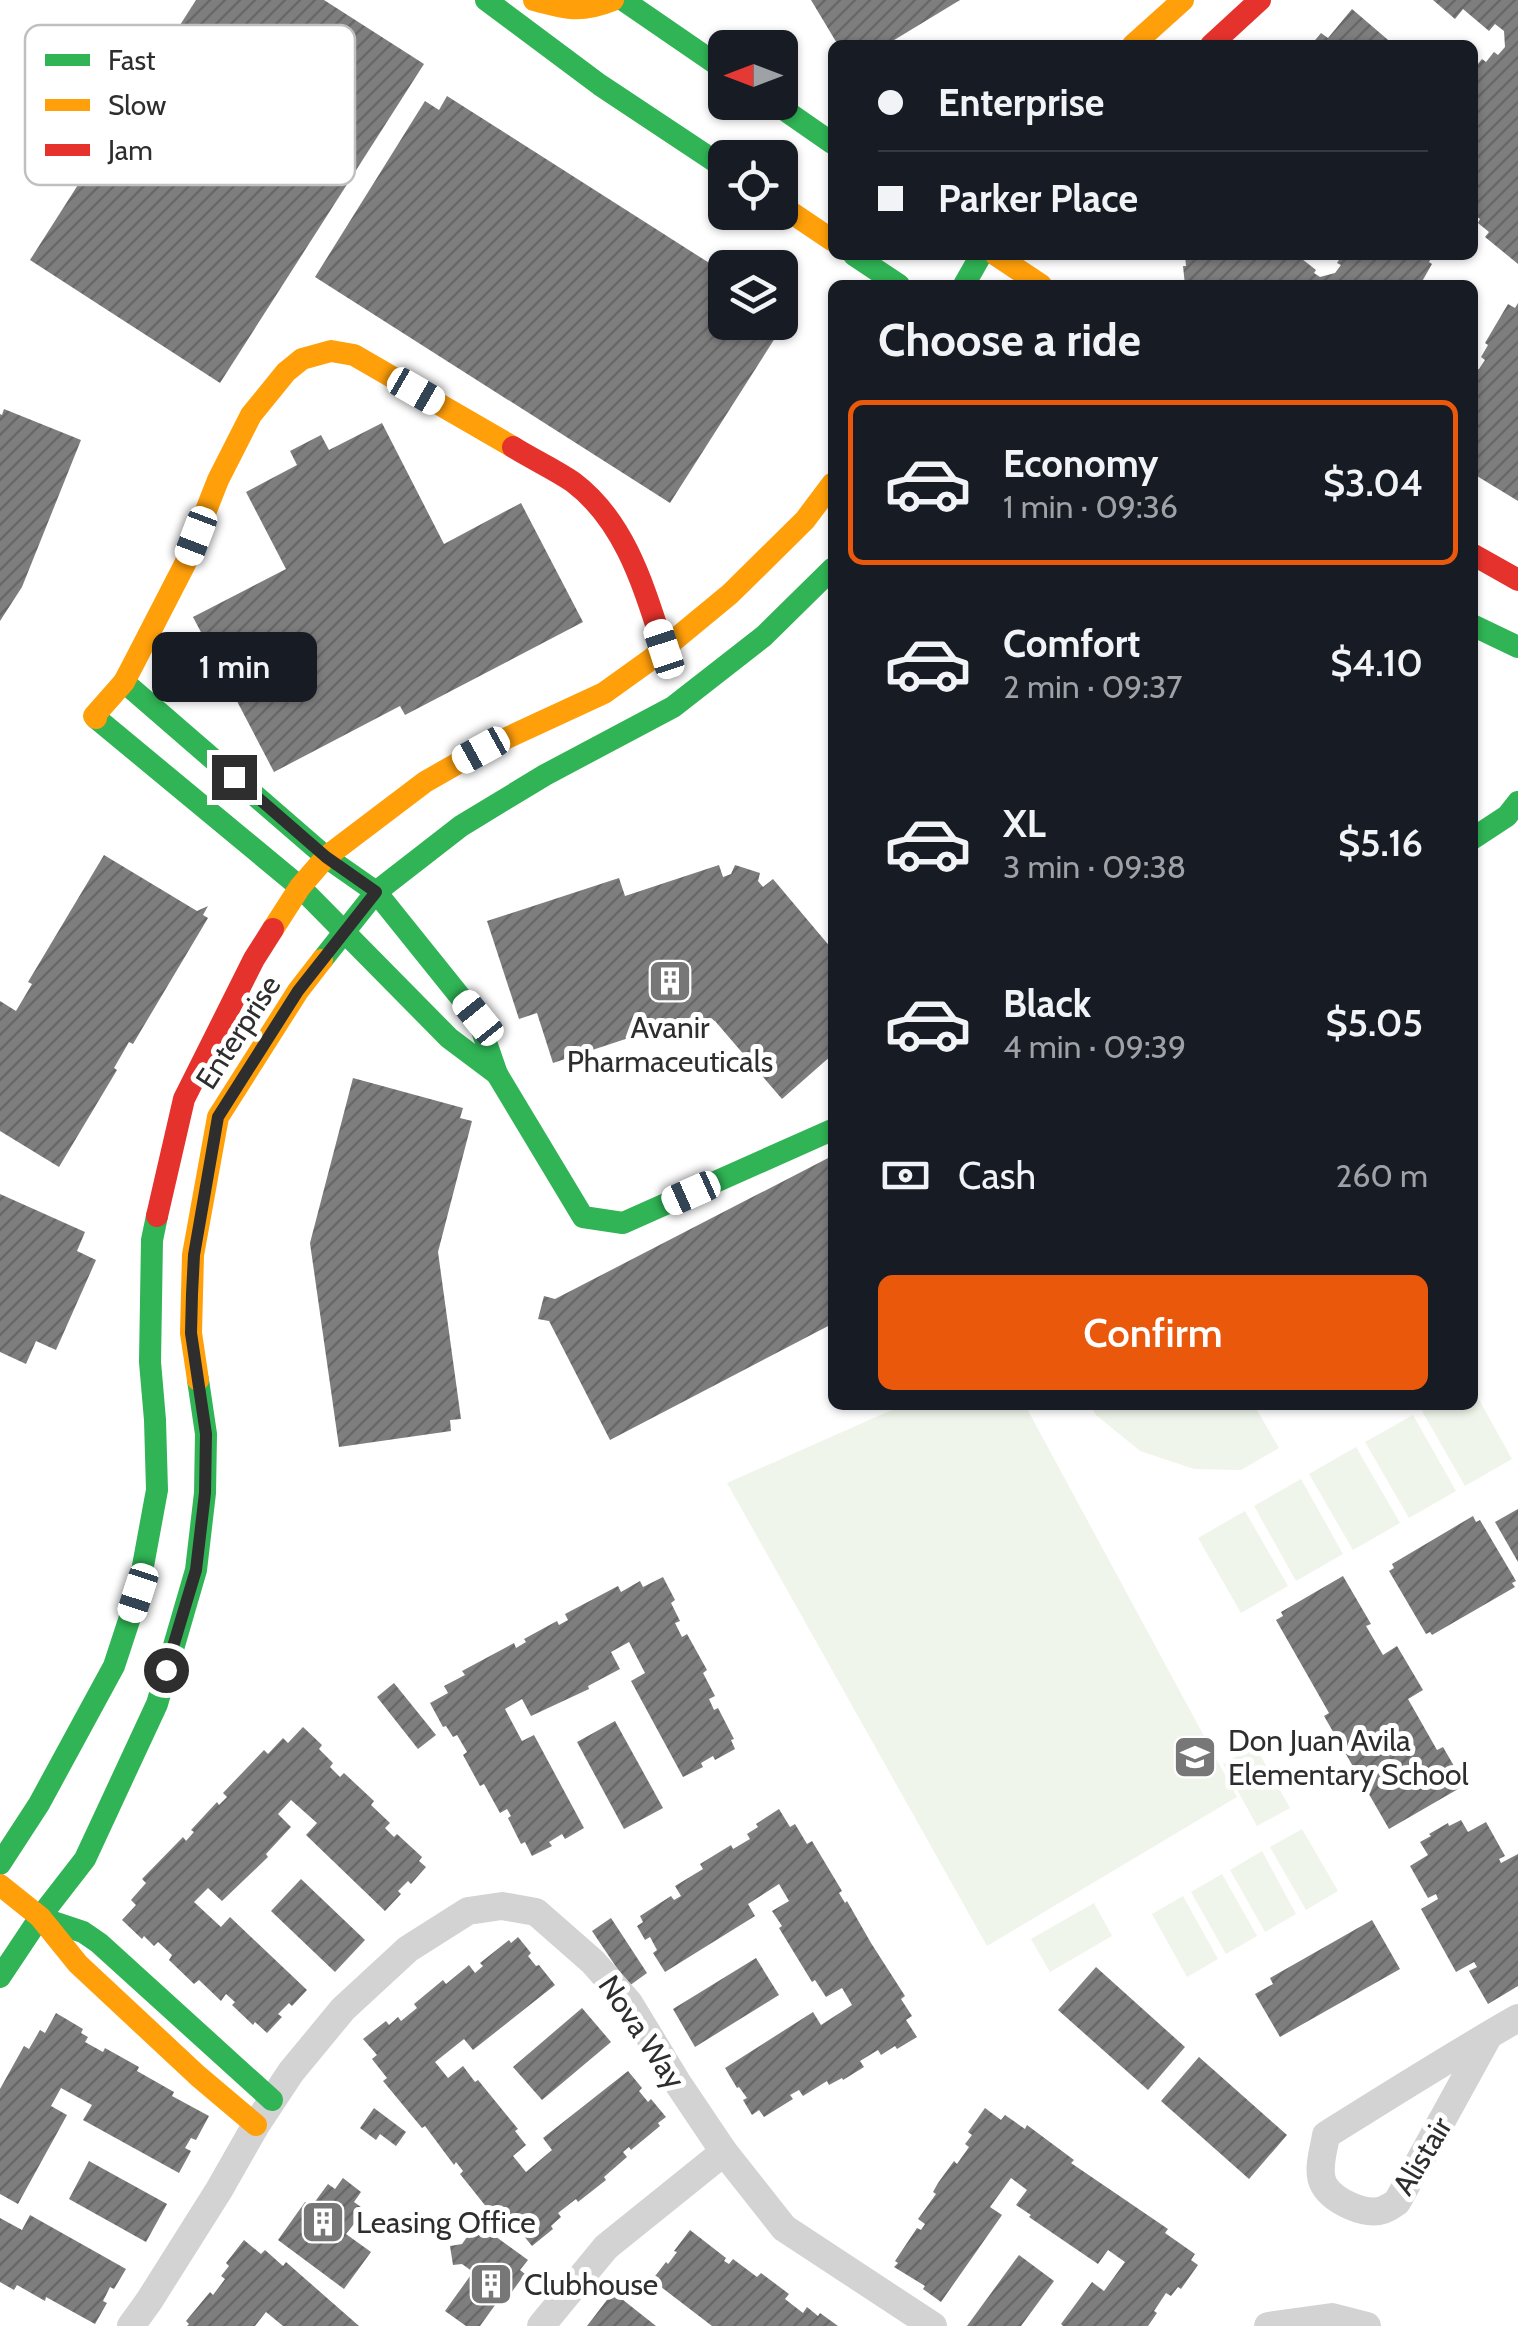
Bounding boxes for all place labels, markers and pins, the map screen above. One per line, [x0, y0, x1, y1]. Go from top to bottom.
building icon: Avanir Pharmaceuticals [647, 958, 693, 1004]
place label: Avanir Pharmaceuticals [567, 1009, 773, 1080]
place label: Don Juan Avila Elementary School [1228, 1722, 1468, 1793]
school or university icon: Don Juan Avila Elementary School [1172, 1734, 1218, 1780]
building icon: Leasing Office [300, 2199, 346, 2245]
place label: Leasing Office [356, 2204, 536, 2241]
building icon: Clubhouse [468, 2261, 514, 2307]
place label: Clubhouse [524, 2266, 658, 2303]

